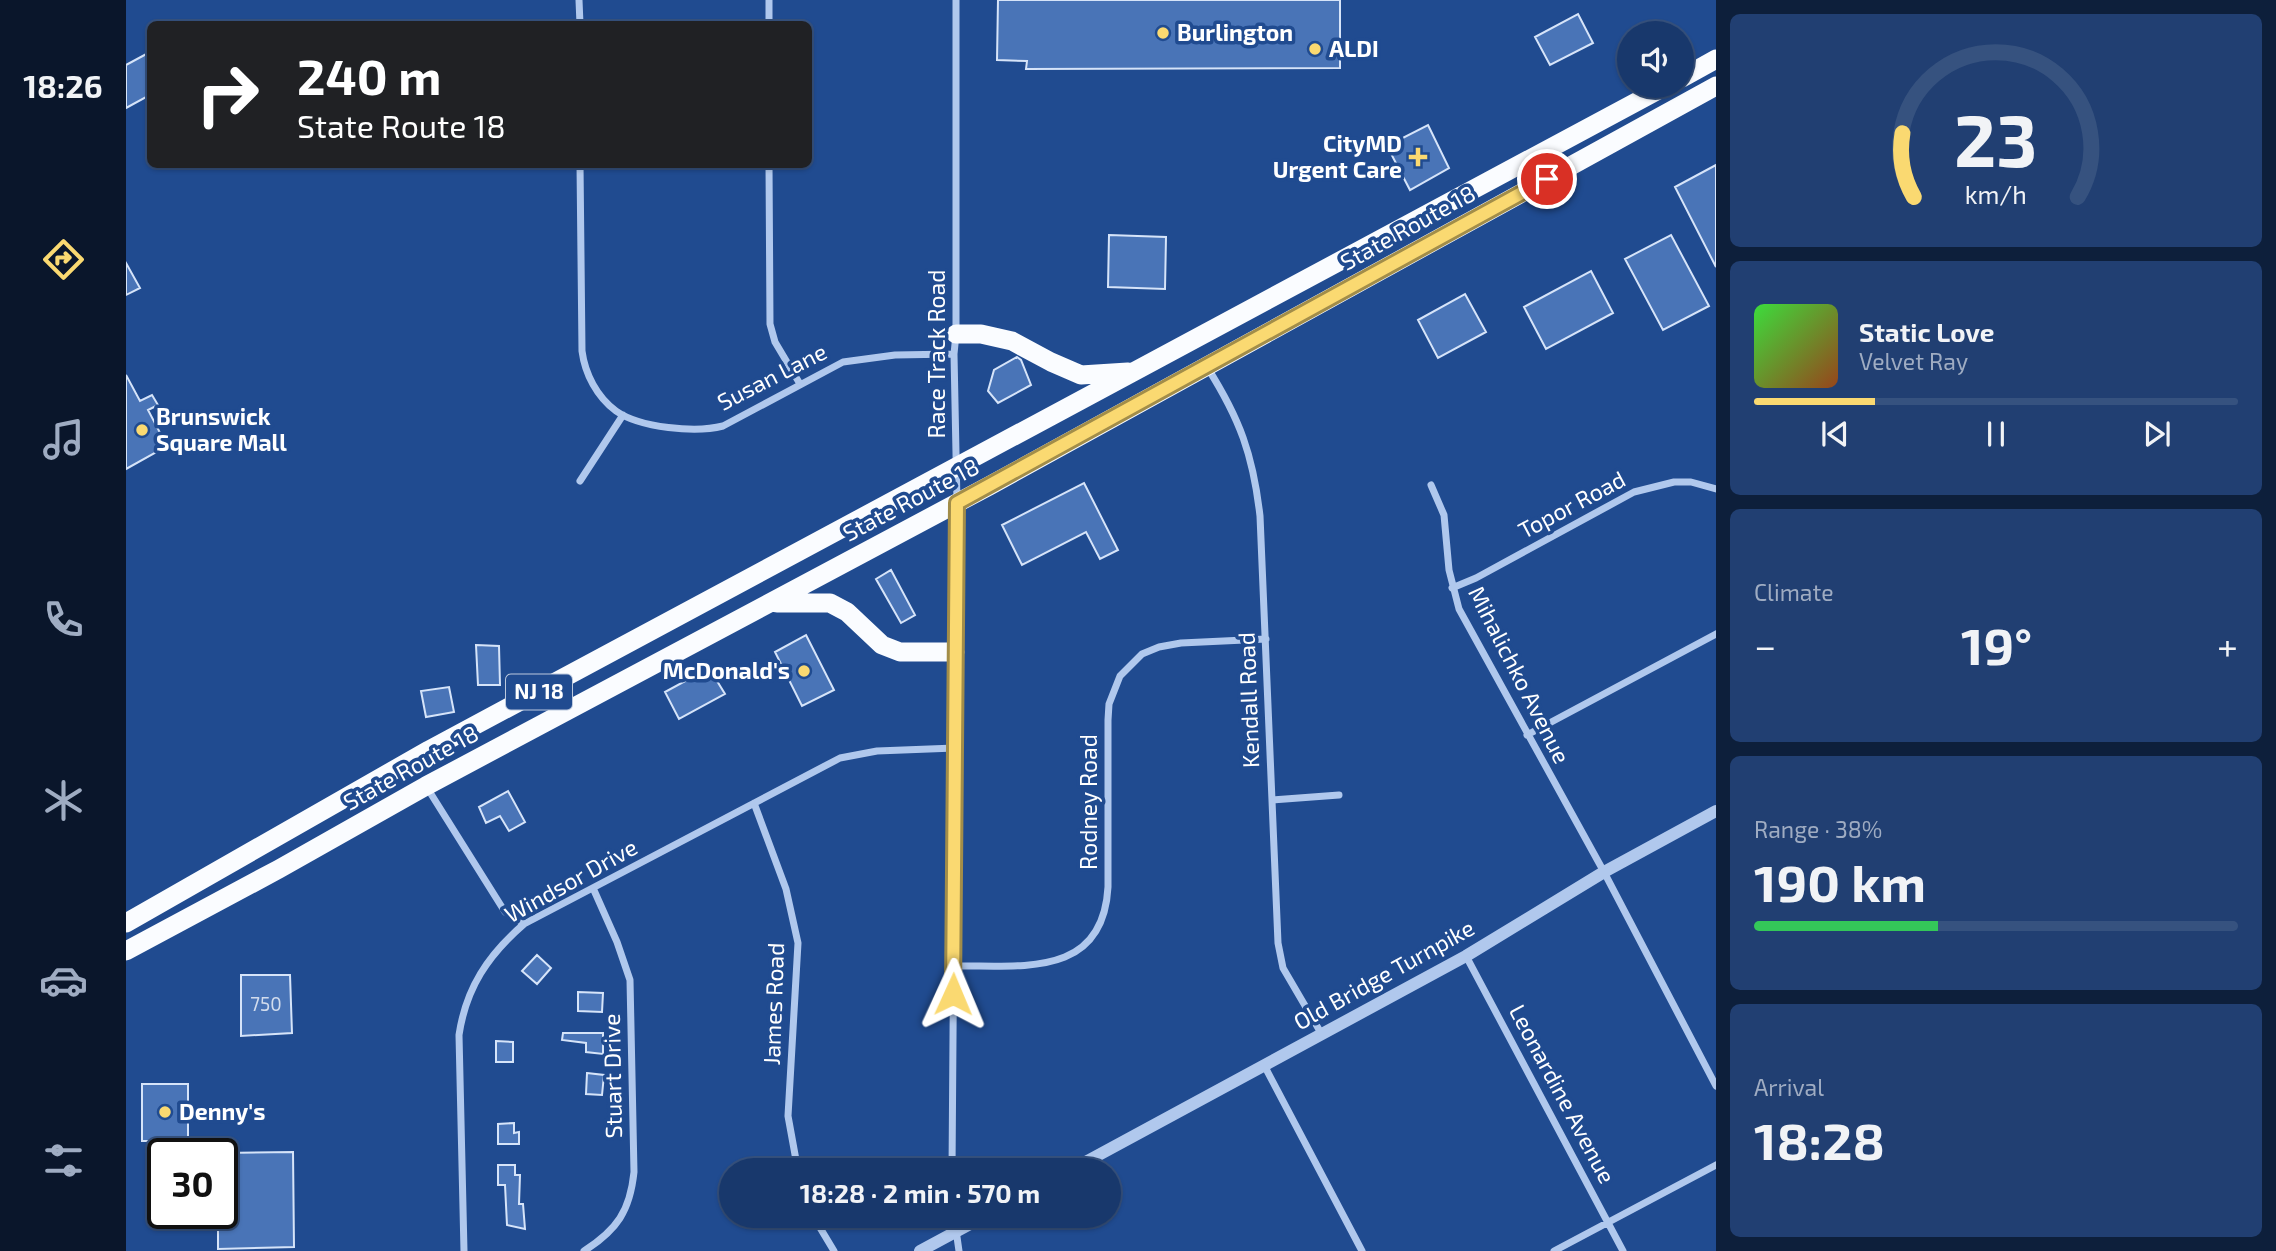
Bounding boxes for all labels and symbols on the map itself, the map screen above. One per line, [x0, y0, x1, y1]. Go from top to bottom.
place label: Burlington [1177, 18, 1293, 46]
marker: Burlington [1155, 25, 1171, 41]
place label: ALDI [1329, 34, 1379, 62]
marker: ALDI [1307, 41, 1323, 57]
place label: CityMD Urgent Care [1273, 129, 1402, 183]
marker: CityMD Urgent Care [1408, 147, 1428, 167]
pin [1517, 149, 1577, 209]
street label: State Route 18 [1335, 179, 1480, 276]
street label: Race Track Road [922, 270, 950, 438]
street label: Susan Lane [712, 337, 831, 416]
place label: Brunswick Square Mall [156, 402, 287, 456]
marker: Brunswick Square Mall [134, 422, 150, 438]
street label: State Route 18 [838, 452, 983, 547]
street label: Topor Road [1513, 464, 1630, 544]
street label: Mihalichko Avenue [1463, 581, 1577, 768]
street label: Kendall Road [1232, 632, 1264, 768]
place label: McDonald's [663, 656, 790, 684]
marker: McDonald's [796, 663, 812, 679]
road number: NJ 18 [506, 674, 572, 710]
street label: State Route 18 [338, 719, 483, 816]
street label: Rodney Road [1074, 734, 1102, 870]
street label: Windsor Drive [499, 832, 642, 928]
street label: Old Bridge Turnpike [1288, 913, 1479, 1035]
street label: James Road [757, 942, 789, 1066]
position arrow [916, 957, 990, 1031]
house number: 750 [250, 992, 282, 1015]
street label: Leonardine Avenue [1504, 999, 1622, 1188]
street label: Stuart Drive [597, 1013, 627, 1139]
place label: Denny's [179, 1097, 265, 1125]
marker: Denny's [157, 1104, 173, 1120]
speed limit sign: 30 [147, 1138, 238, 1229]

